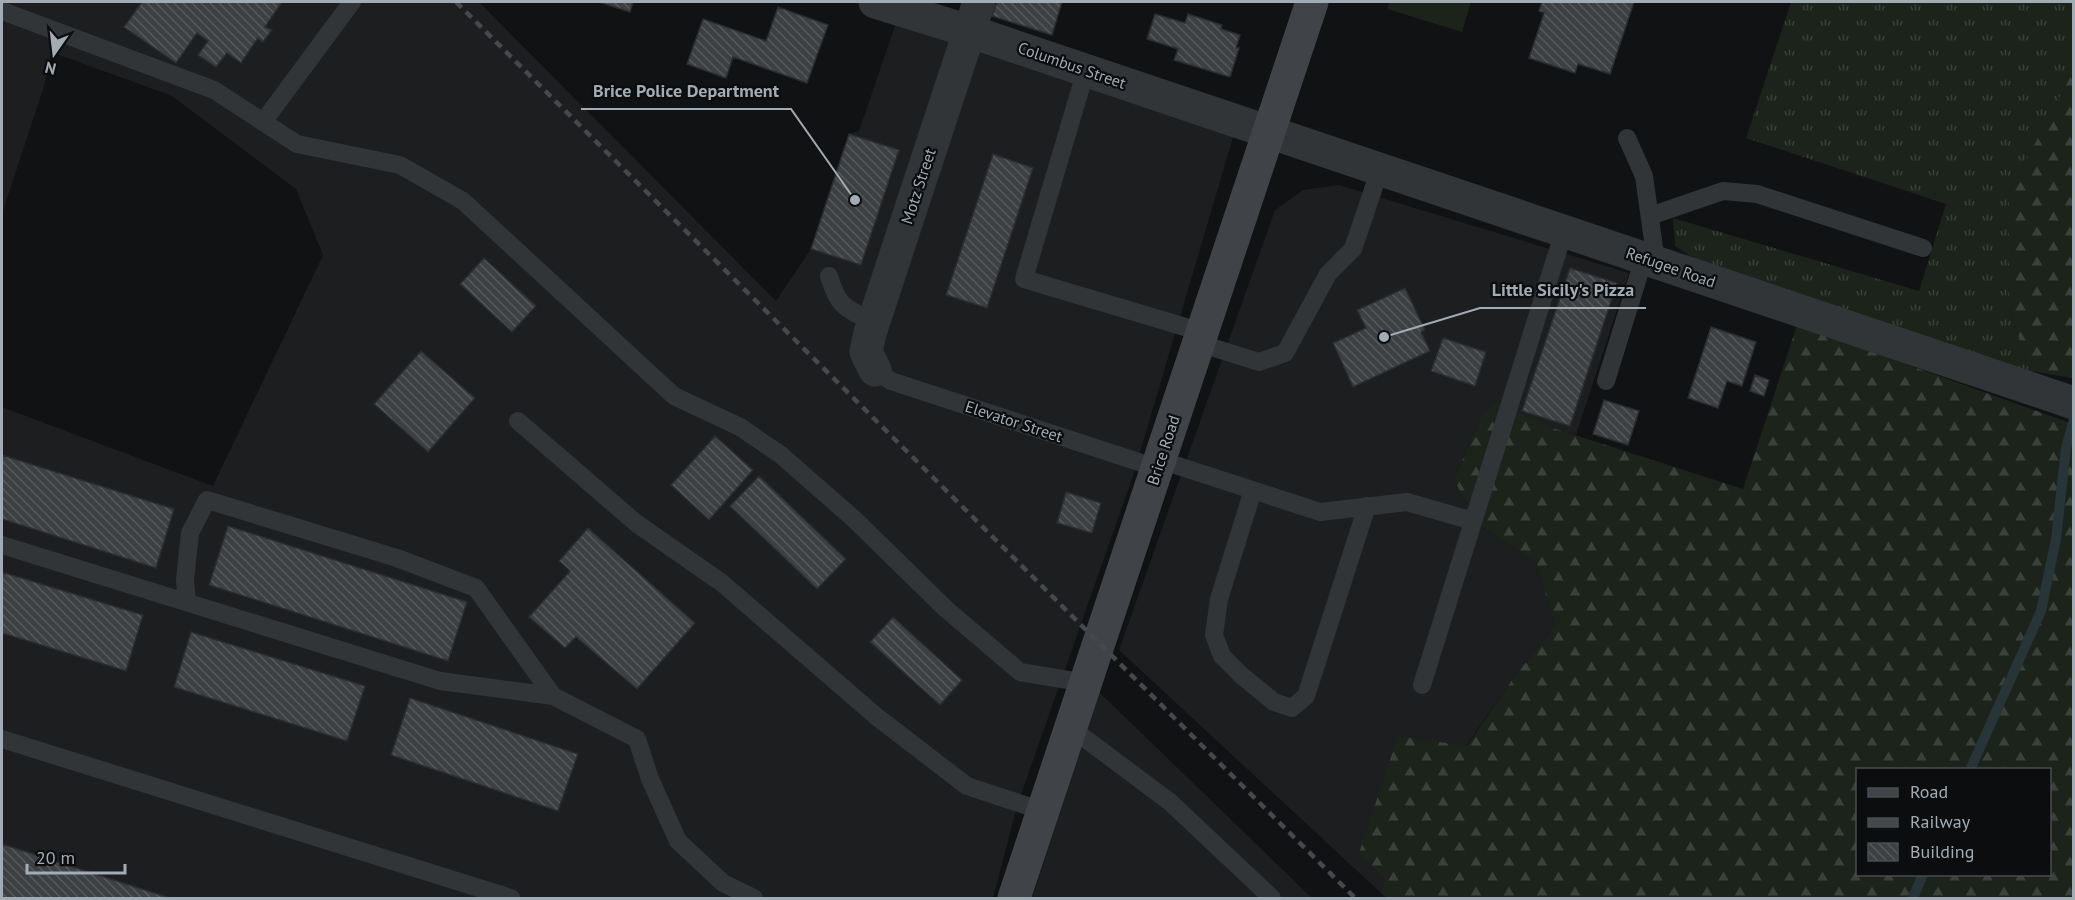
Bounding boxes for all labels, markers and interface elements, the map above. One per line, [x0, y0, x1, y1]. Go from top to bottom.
north arrow [24, 24, 84, 84]
street label: Columbus Street [1016, 37, 1129, 93]
text: N [43, 58, 58, 80]
callout: Brice Police Department [581, 73, 791, 109]
text: Brice Police Department [593, 79, 780, 102]
street label: Motz Street [896, 145, 940, 226]
street label: Refugee Road [1624, 242, 1718, 292]
callout: Little Sicily's Pizza [1480, 272, 1646, 308]
text: Little Sicily's Pizza [1492, 278, 1634, 301]
street label: Elevator Street [963, 396, 1066, 446]
street label: Brice Road [1142, 413, 1184, 487]
legend [1856, 768, 2051, 876]
text: Road [1910, 780, 1948, 803]
text: Railway [1910, 810, 1971, 833]
scale bar [27, 837, 124, 875]
text: Building [1910, 840, 1974, 863]
text: 20 m [36, 846, 75, 869]

